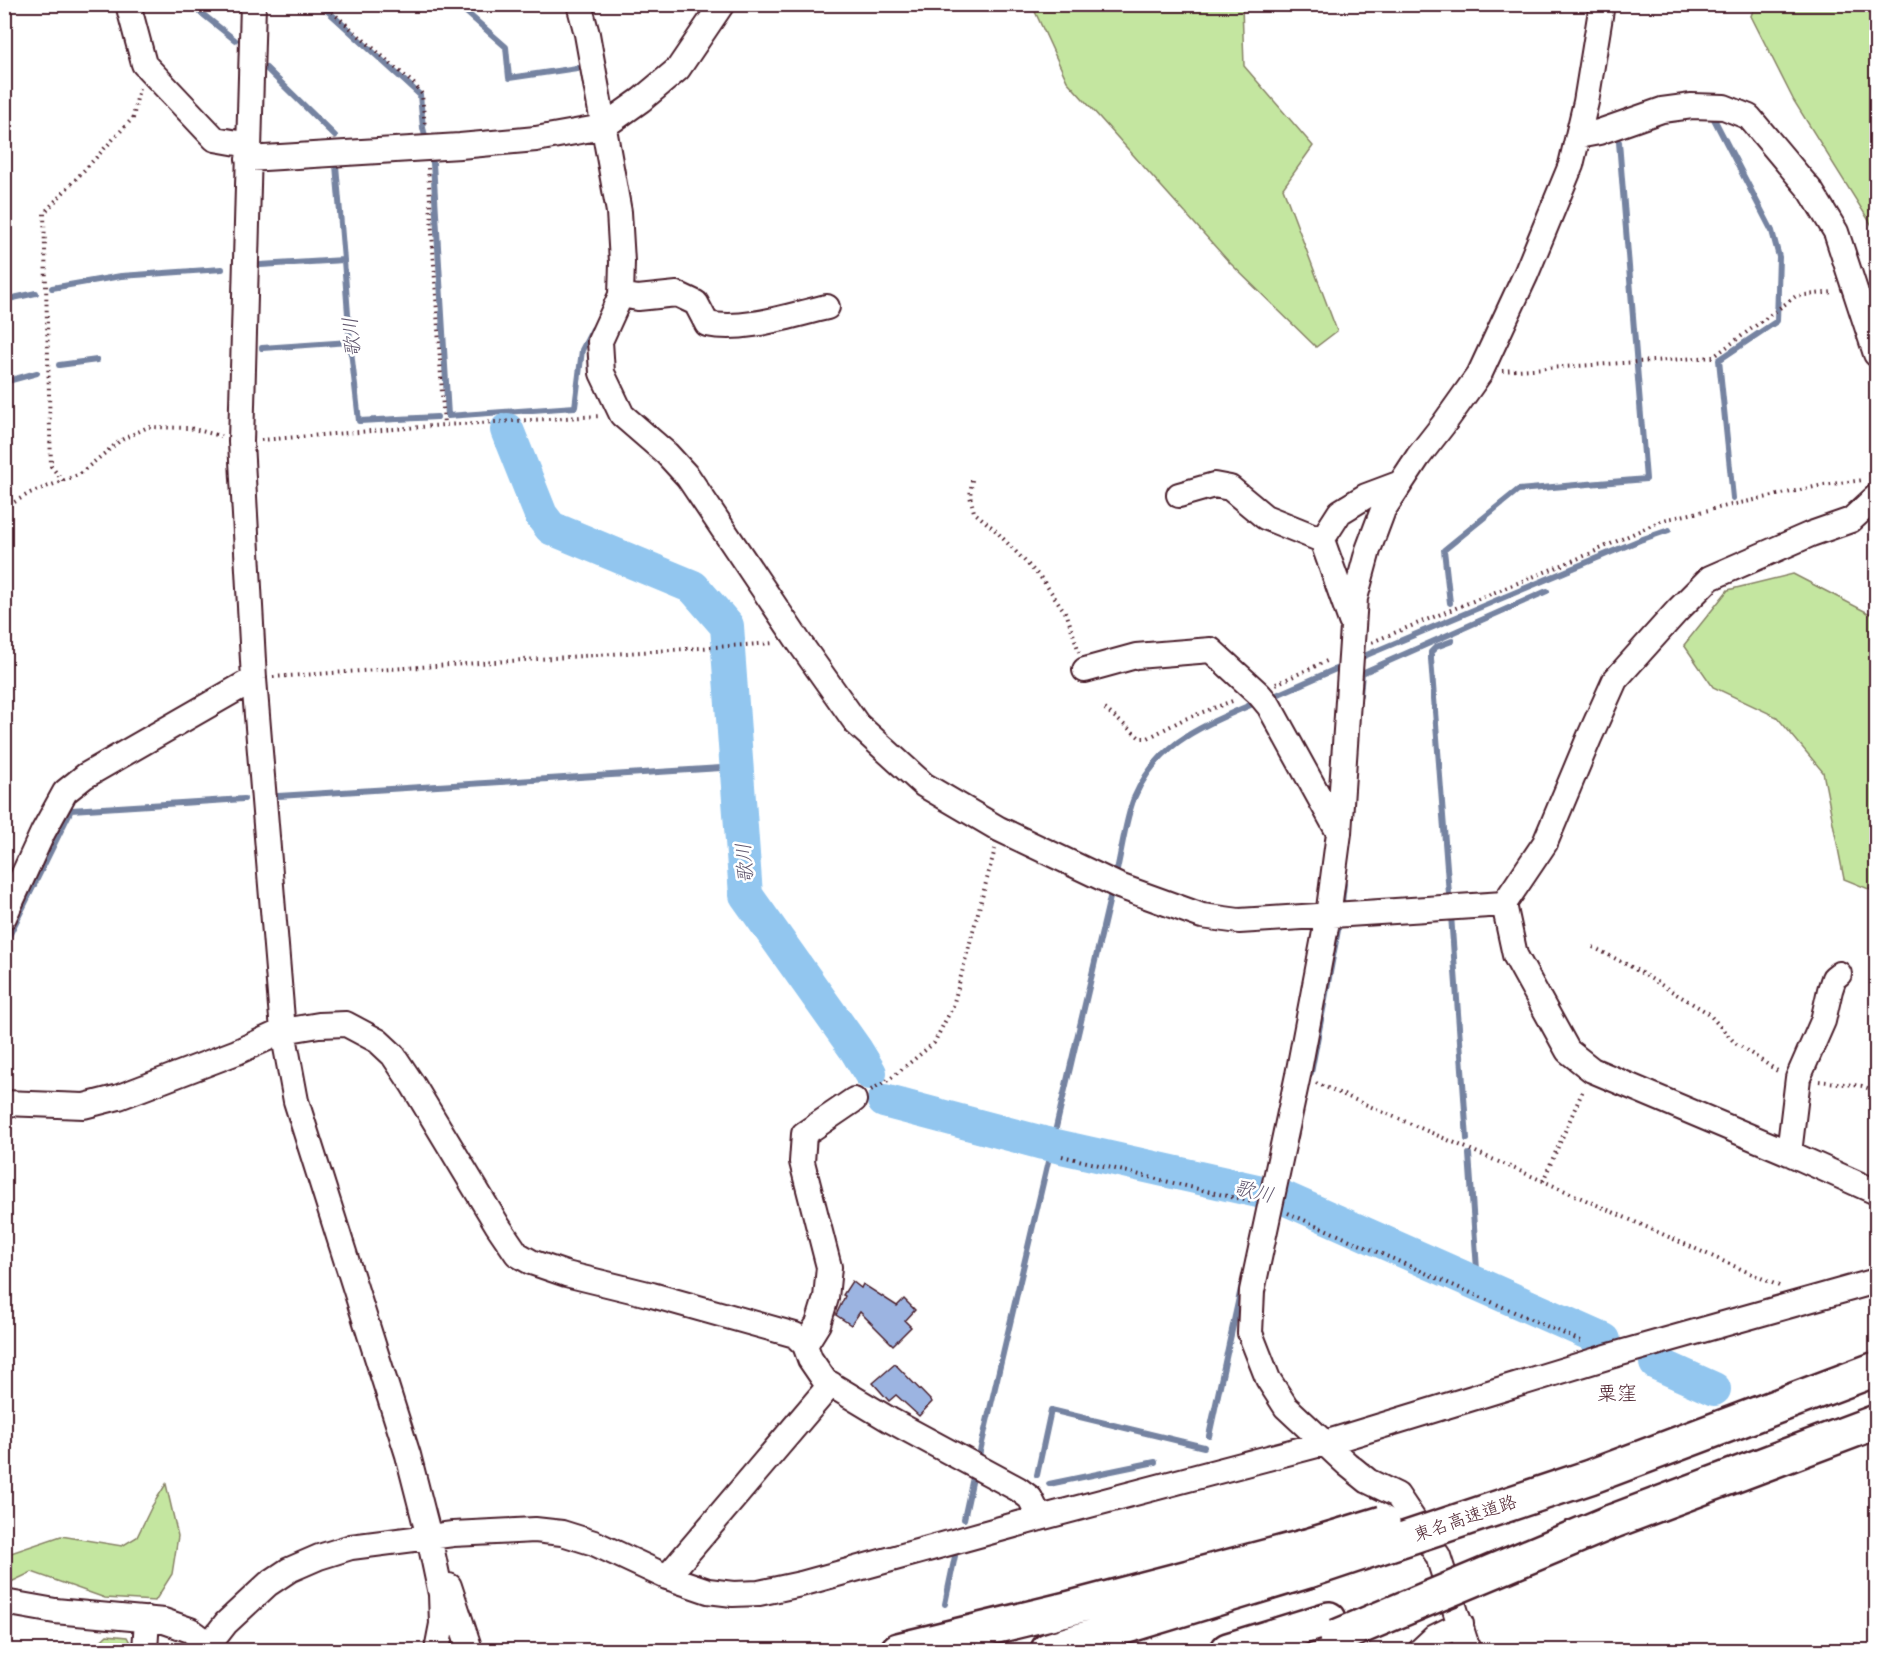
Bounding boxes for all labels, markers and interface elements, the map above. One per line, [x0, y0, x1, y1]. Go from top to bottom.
water label: 歌川 [335, 316, 371, 358]
water label: 歌川 [729, 842, 763, 884]
water label: 歌川 [1230, 1173, 1277, 1213]
district label: 粟窪 [1597, 1379, 1637, 1411]
street label: 東名高速道路 [1410, 1488, 1521, 1551]

